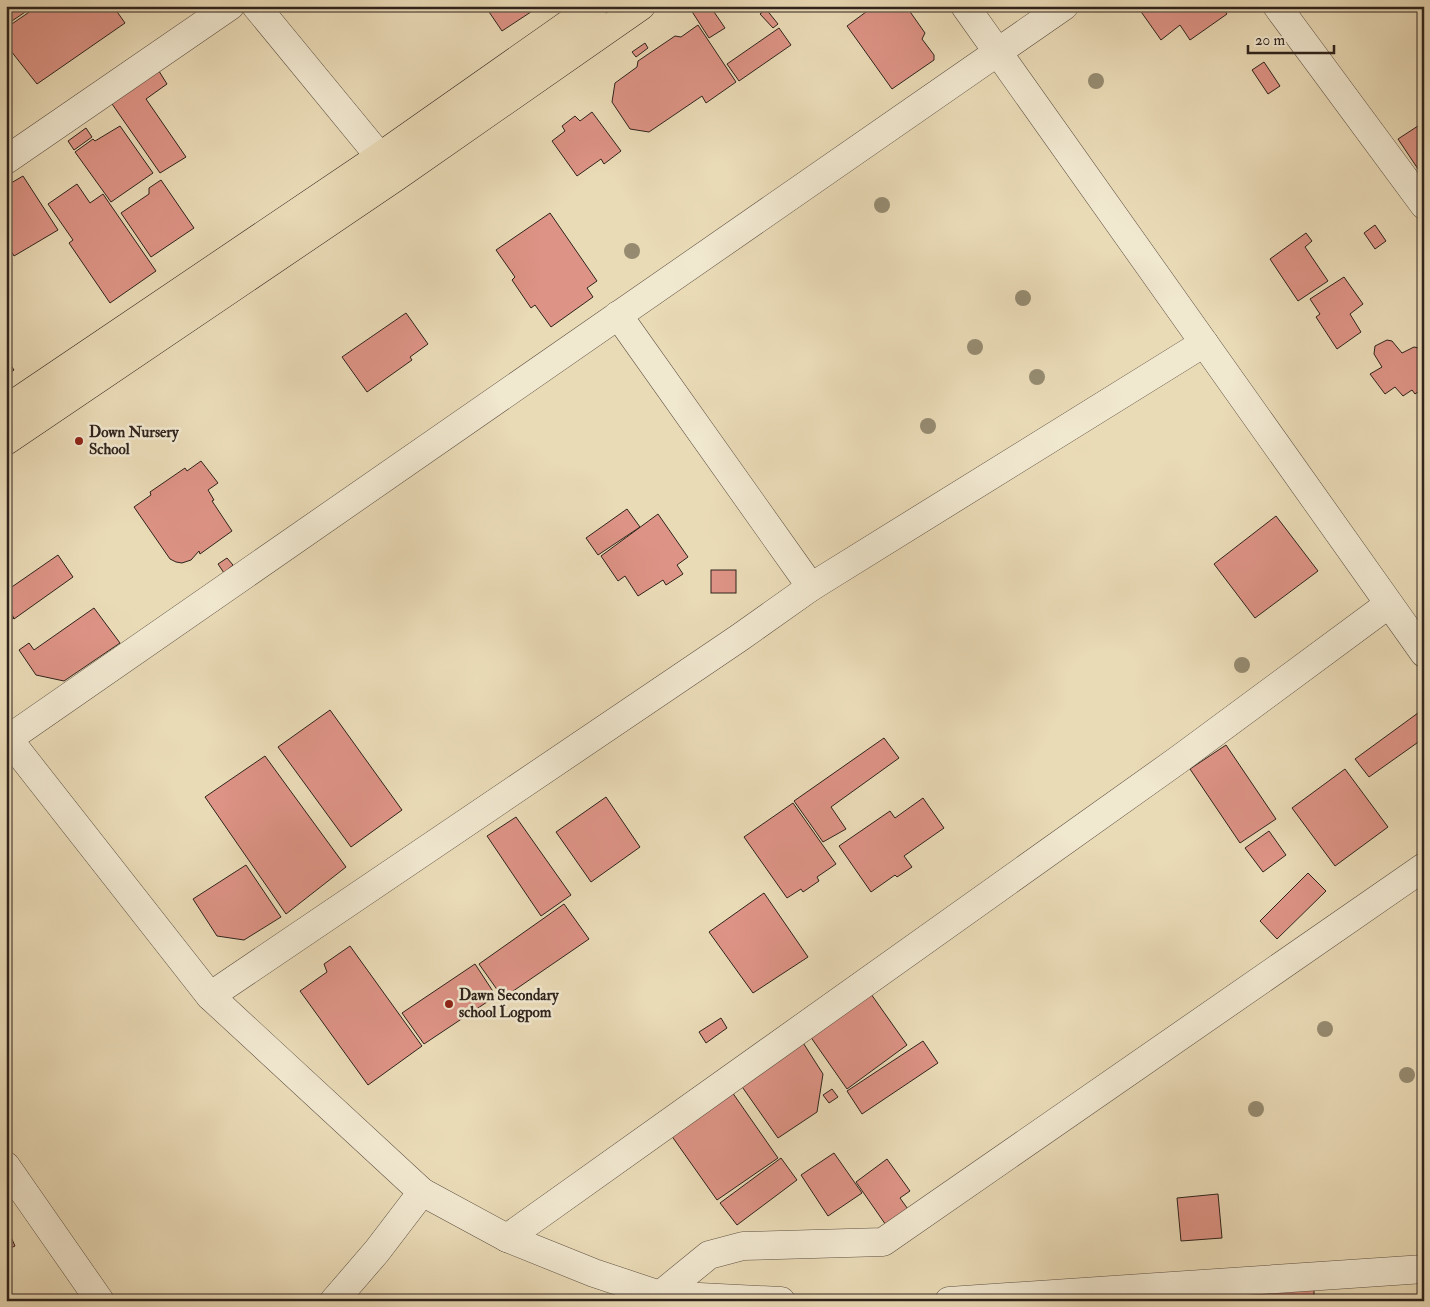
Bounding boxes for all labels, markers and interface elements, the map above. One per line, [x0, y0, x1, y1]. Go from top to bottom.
scale bar [1248, 22, 1334, 54]
text: 20 m [1255, 31, 1285, 50]
place label: Down Nursery School [89, 423, 180, 459]
marker: Down Nursery School [73, 435, 85, 447]
place label: Dawn Secondary school Logpom [459, 986, 560, 1023]
marker: Dawn Secondary school Logpom [443, 998, 455, 1010]

